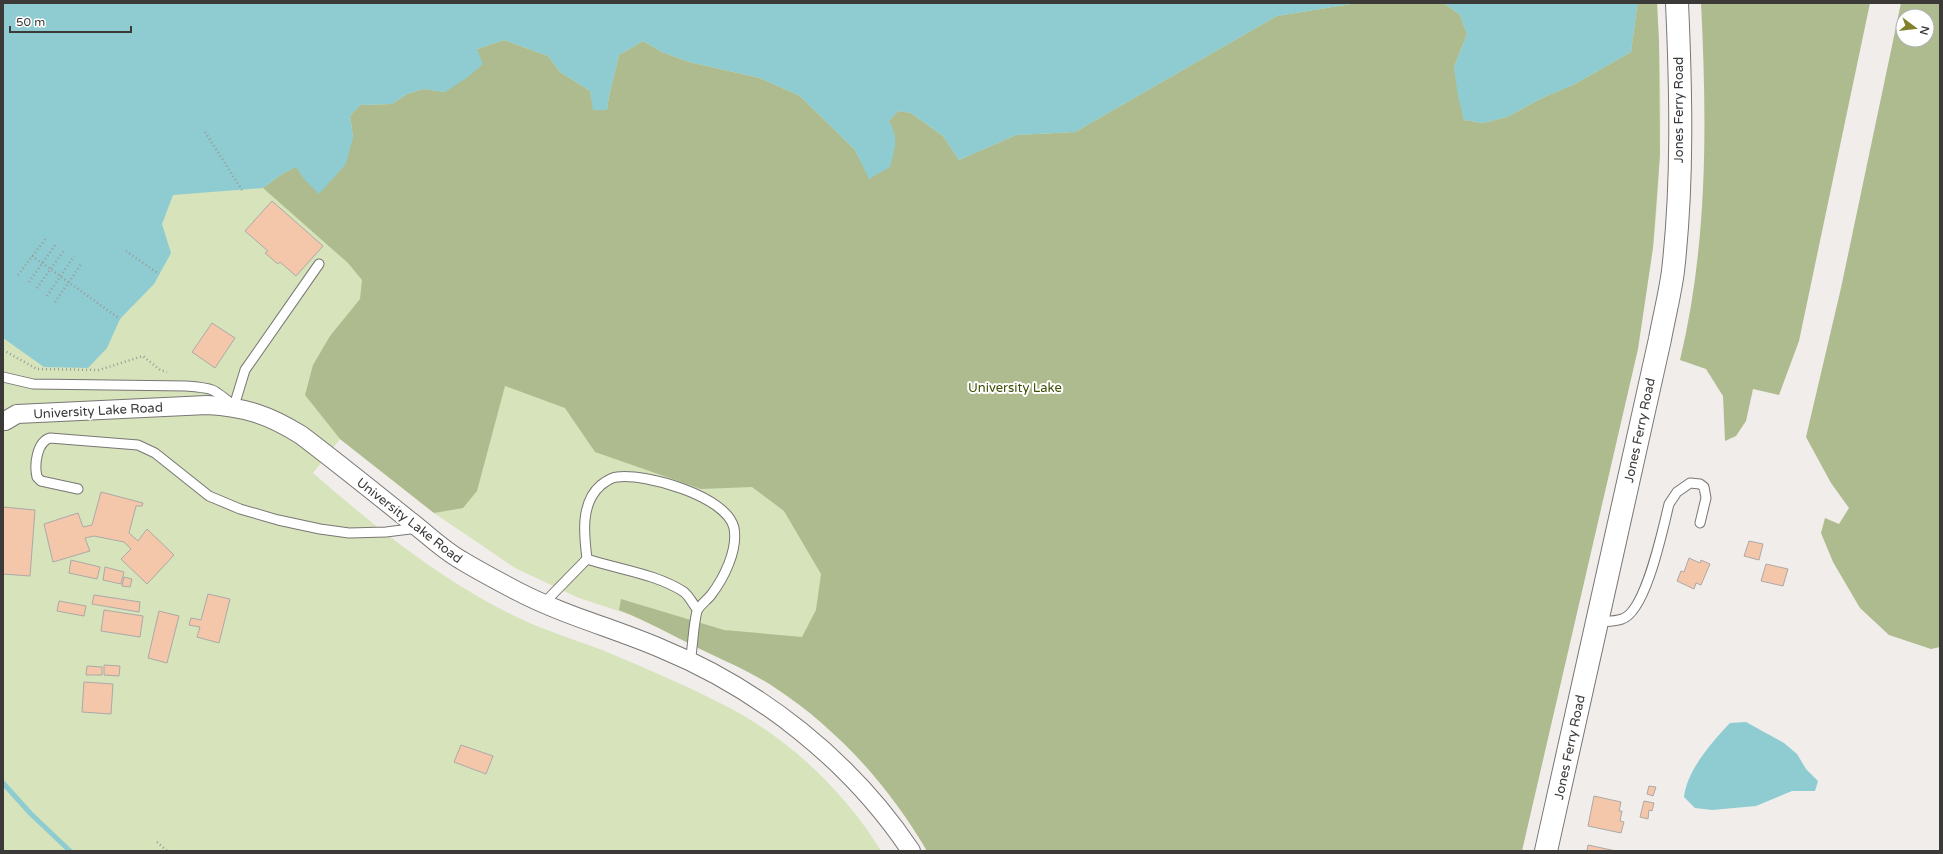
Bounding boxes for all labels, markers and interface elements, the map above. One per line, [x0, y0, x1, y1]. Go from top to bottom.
scale bar [10, 8, 131, 34]
north arrow [1895, 8, 1935, 48]
text: 50 m [16, 15, 45, 29]
text: N [1917, 25, 1932, 36]
street label: Jones Ferry Road [1671, 57, 1687, 163]
street label: Jones Ferry Road [1621, 376, 1659, 484]
park label: University Lake [968, 380, 1062, 396]
street label: University Lake Road [33, 400, 163, 422]
street label: University Lake Road [353, 475, 465, 567]
street label: Jones Ferry Road [1551, 693, 1589, 801]

